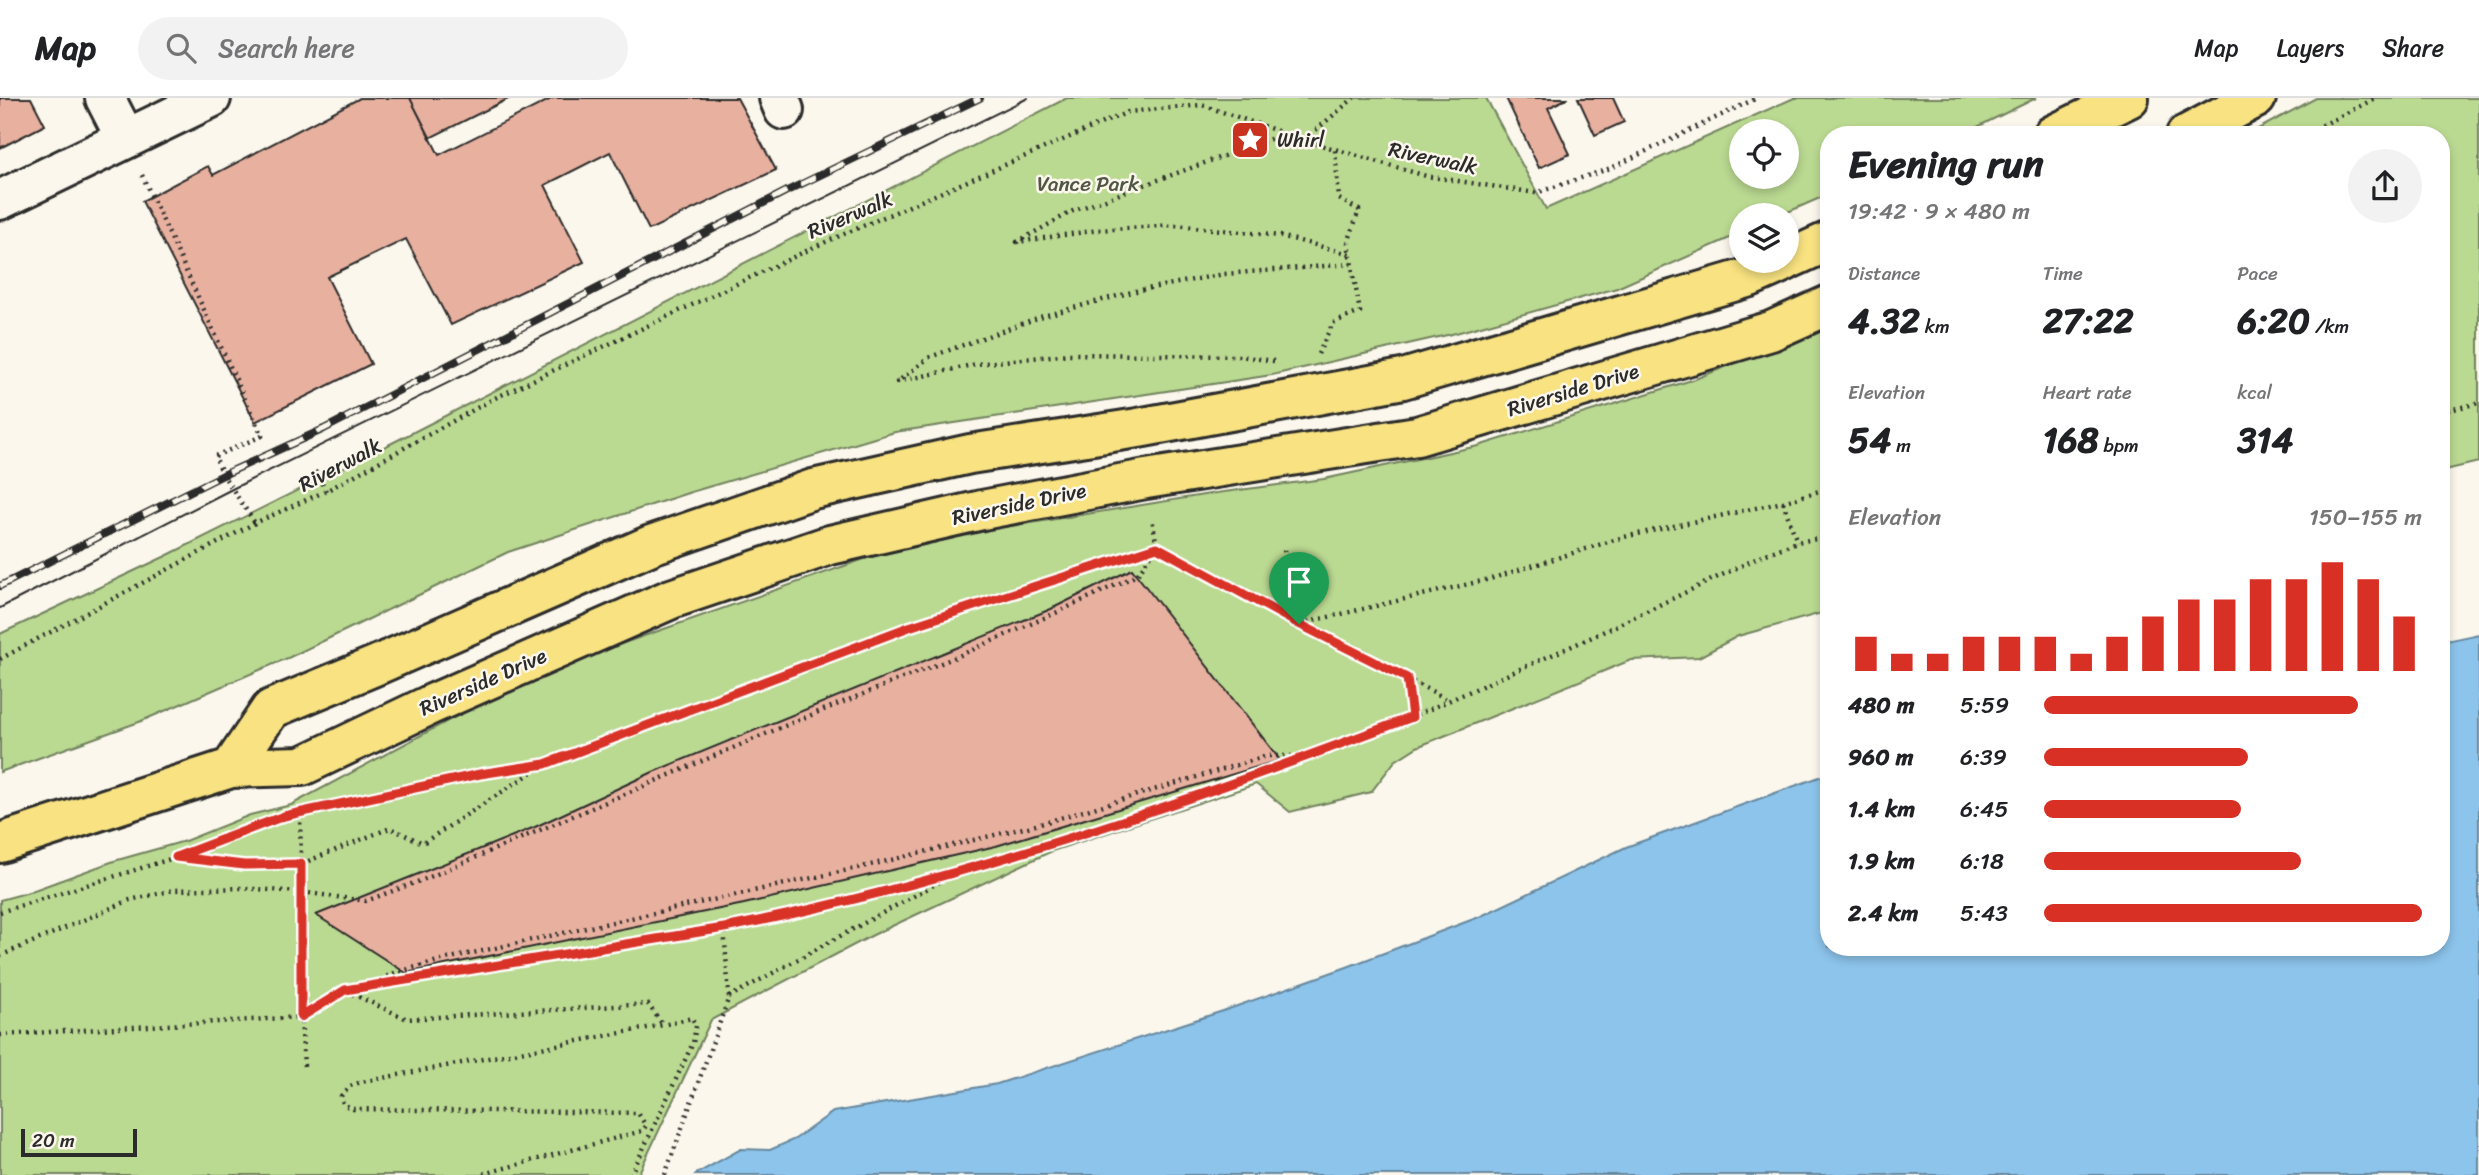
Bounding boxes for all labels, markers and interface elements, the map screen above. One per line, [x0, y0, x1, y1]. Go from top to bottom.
search box [138, 17, 628, 80]
text: Map [35, 19, 96, 77]
text: Search here [218, 25, 355, 71]
text: Map [2194, 27, 2239, 69]
text: Layers [2277, 27, 2344, 69]
text: Share [2382, 27, 2444, 69]
icon: search [162, 29, 200, 67]
place icon: Whirl [1229, 119, 1271, 161]
map controls [1729, 119, 1799, 273]
button: locate [1729, 119, 1799, 189]
place label: Whirl [1277, 121, 1326, 159]
street label: Riverwalk [1385, 130, 1481, 186]
text: Evening run [1848, 131, 2044, 198]
button: share [2348, 149, 2422, 223]
park label: Vance Park [1037, 165, 1140, 203]
street label: Riverwalk [801, 180, 899, 250]
text: 19:42 · 9 × 480 m [1848, 191, 2030, 232]
button: layers [1729, 203, 1799, 273]
text: Distance [1848, 257, 1920, 290]
text: Time [2043, 257, 2083, 290]
text: Pace [2237, 257, 2278, 290]
text: 4.32 [1848, 290, 1920, 352]
text: 27:22 [2043, 290, 2134, 352]
text: 6:20 [2237, 290, 2310, 352]
text: km [1920, 310, 1949, 343]
text: /km [2310, 310, 2349, 343]
street label: Riverside Drive [1502, 352, 1644, 428]
text: Elevation [1848, 376, 1925, 409]
text: Heart rate [2043, 376, 2132, 409]
text: kcal [2237, 376, 2272, 409]
text: 54 [1848, 409, 1891, 471]
text: 168 [2043, 409, 2099, 471]
text: 314 [2237, 409, 2293, 471]
street label: Riverwalk [291, 427, 389, 503]
text: m [1891, 429, 1911, 462]
text: bpm [2099, 429, 2139, 462]
street label: Riverside Drive [948, 471, 1090, 537]
text: Elevation [1848, 497, 1941, 538]
text: 150–155 m [2309, 497, 2422, 538]
pin [1269, 552, 1329, 624]
icon: arrive [1280, 563, 1318, 601]
street label: Riverside Drive [413, 637, 553, 727]
text: 480 m [1848, 685, 1914, 726]
text: 5:59 [1960, 685, 2009, 726]
text: 960 m [1848, 737, 1913, 778]
text: 6:39 [1960, 737, 2007, 778]
text: 1.4 km [1848, 789, 1915, 830]
text: 6:45 [1960, 789, 2008, 830]
text: 1.9 km [1848, 841, 1915, 882]
text: 6:18 [1960, 841, 2004, 882]
text: 2.4 km [1848, 893, 1918, 934]
text: 5:43 [1960, 893, 2008, 934]
text: 20 m [32, 1124, 75, 1157]
scale bar [21, 1126, 136, 1158]

